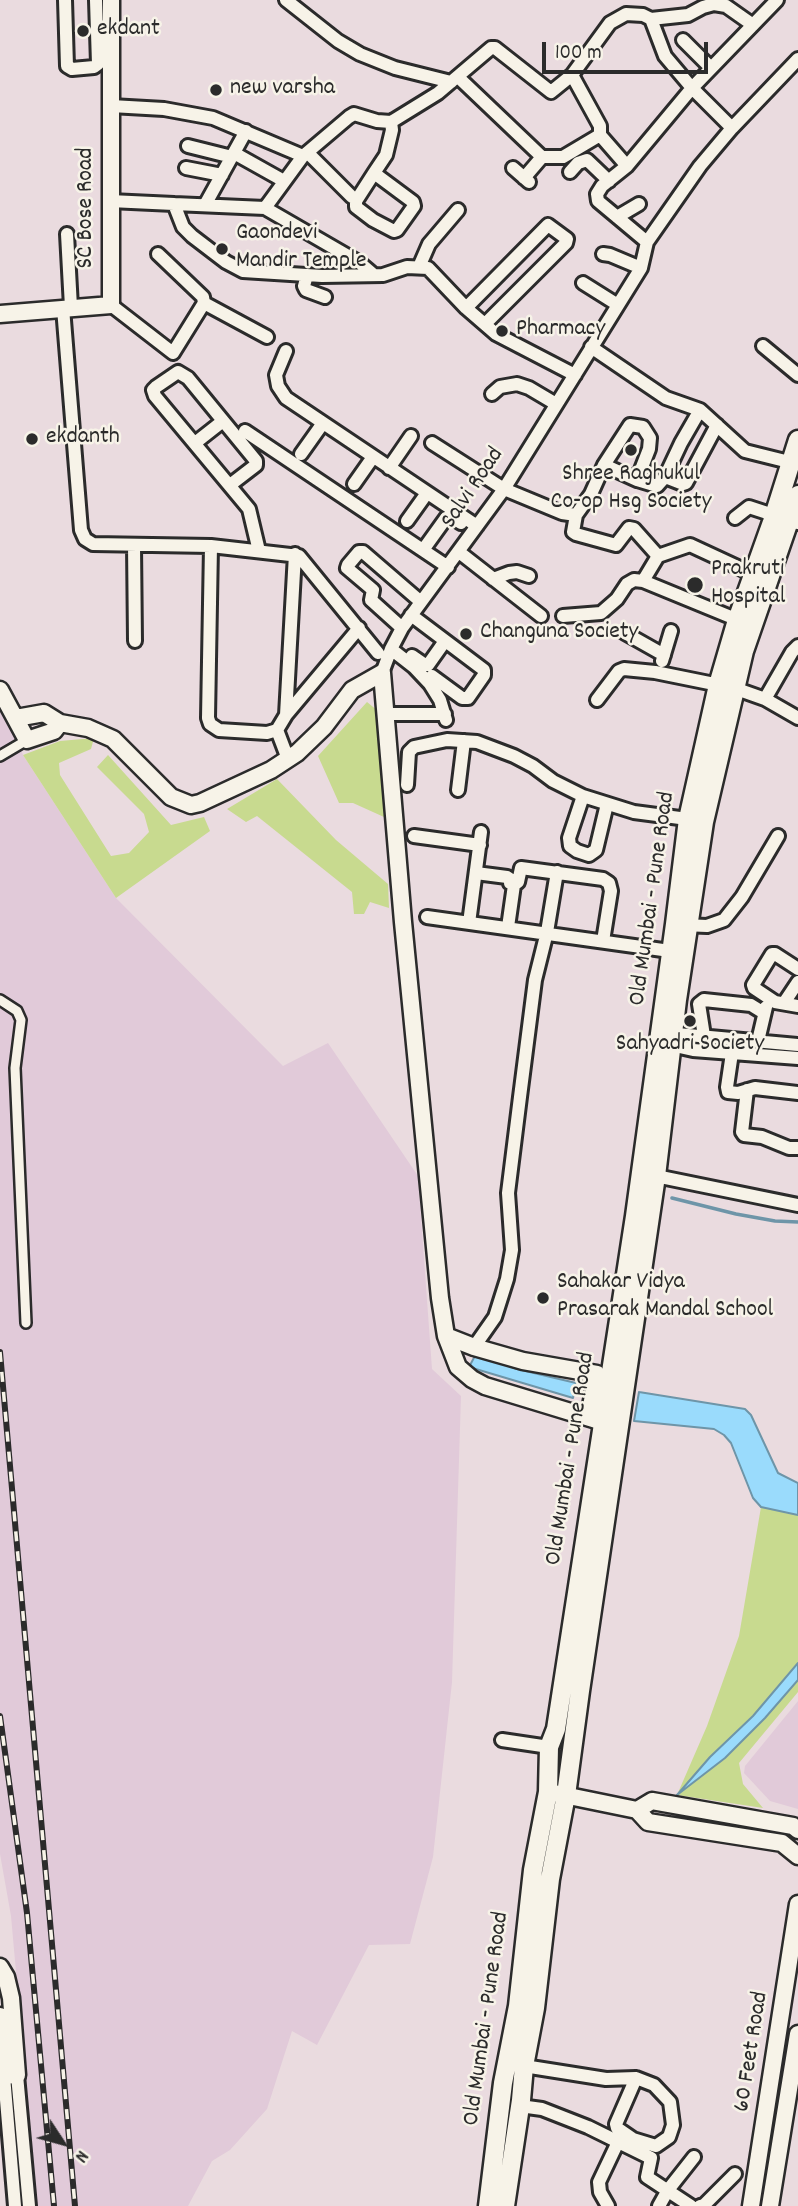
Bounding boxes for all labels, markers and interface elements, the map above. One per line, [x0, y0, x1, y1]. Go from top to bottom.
place label: ekdant [97, 17, 160, 45]
marker: ekdant [75, 23, 91, 39]
scale bar [546, 28, 712, 72]
text: 100 m [555, 39, 602, 69]
place label: new varsha [230, 76, 335, 104]
marker: new varsha [208, 82, 224, 98]
street label: SC Bose Road [74, 147, 102, 269]
place label: Gaondevi Mandir Temple [236, 221, 366, 277]
marker: Gaondevi Mandir Temple [214, 241, 230, 257]
place label: Pharmacy [516, 317, 605, 345]
marker: Pharmacy [494, 323, 510, 339]
place label: ekdanth [46, 425, 120, 453]
marker: ekdanth [24, 431, 40, 447]
marker: Shree Raghukul Co-op Hsg Society [623, 442, 639, 458]
street label: Salvi Road [436, 443, 512, 535]
place label: Shree Raghukul Co-op Hsg Society [551, 462, 711, 518]
place label: Prakruti Hospital [711, 557, 785, 613]
marker: Prakruti Hospital [685, 575, 705, 595]
place label: Changuna Society [480, 620, 638, 648]
marker: Changuna Society [458, 626, 474, 642]
street label: Old Mumbai - Pune Road [625, 790, 683, 1008]
marker: Sahyadri Society [682, 1013, 698, 1029]
place label: Sahyadri Society [616, 1032, 764, 1060]
place label: Sahakar Vidya Prasarak Mandal School [557, 1270, 773, 1326]
marker: Sahakar Vidya Prasarak Mandal School [535, 1290, 551, 1306]
street label: Old Mumbai - Pune Road [541, 1350, 603, 1568]
street label: Old Mumbai - Pune Road [459, 1910, 517, 2128]
street label: 60 Feet Road [729, 1990, 777, 2114]
north arrow [28, 2108, 98, 2178]
text: N [67, 2144, 94, 2167]

